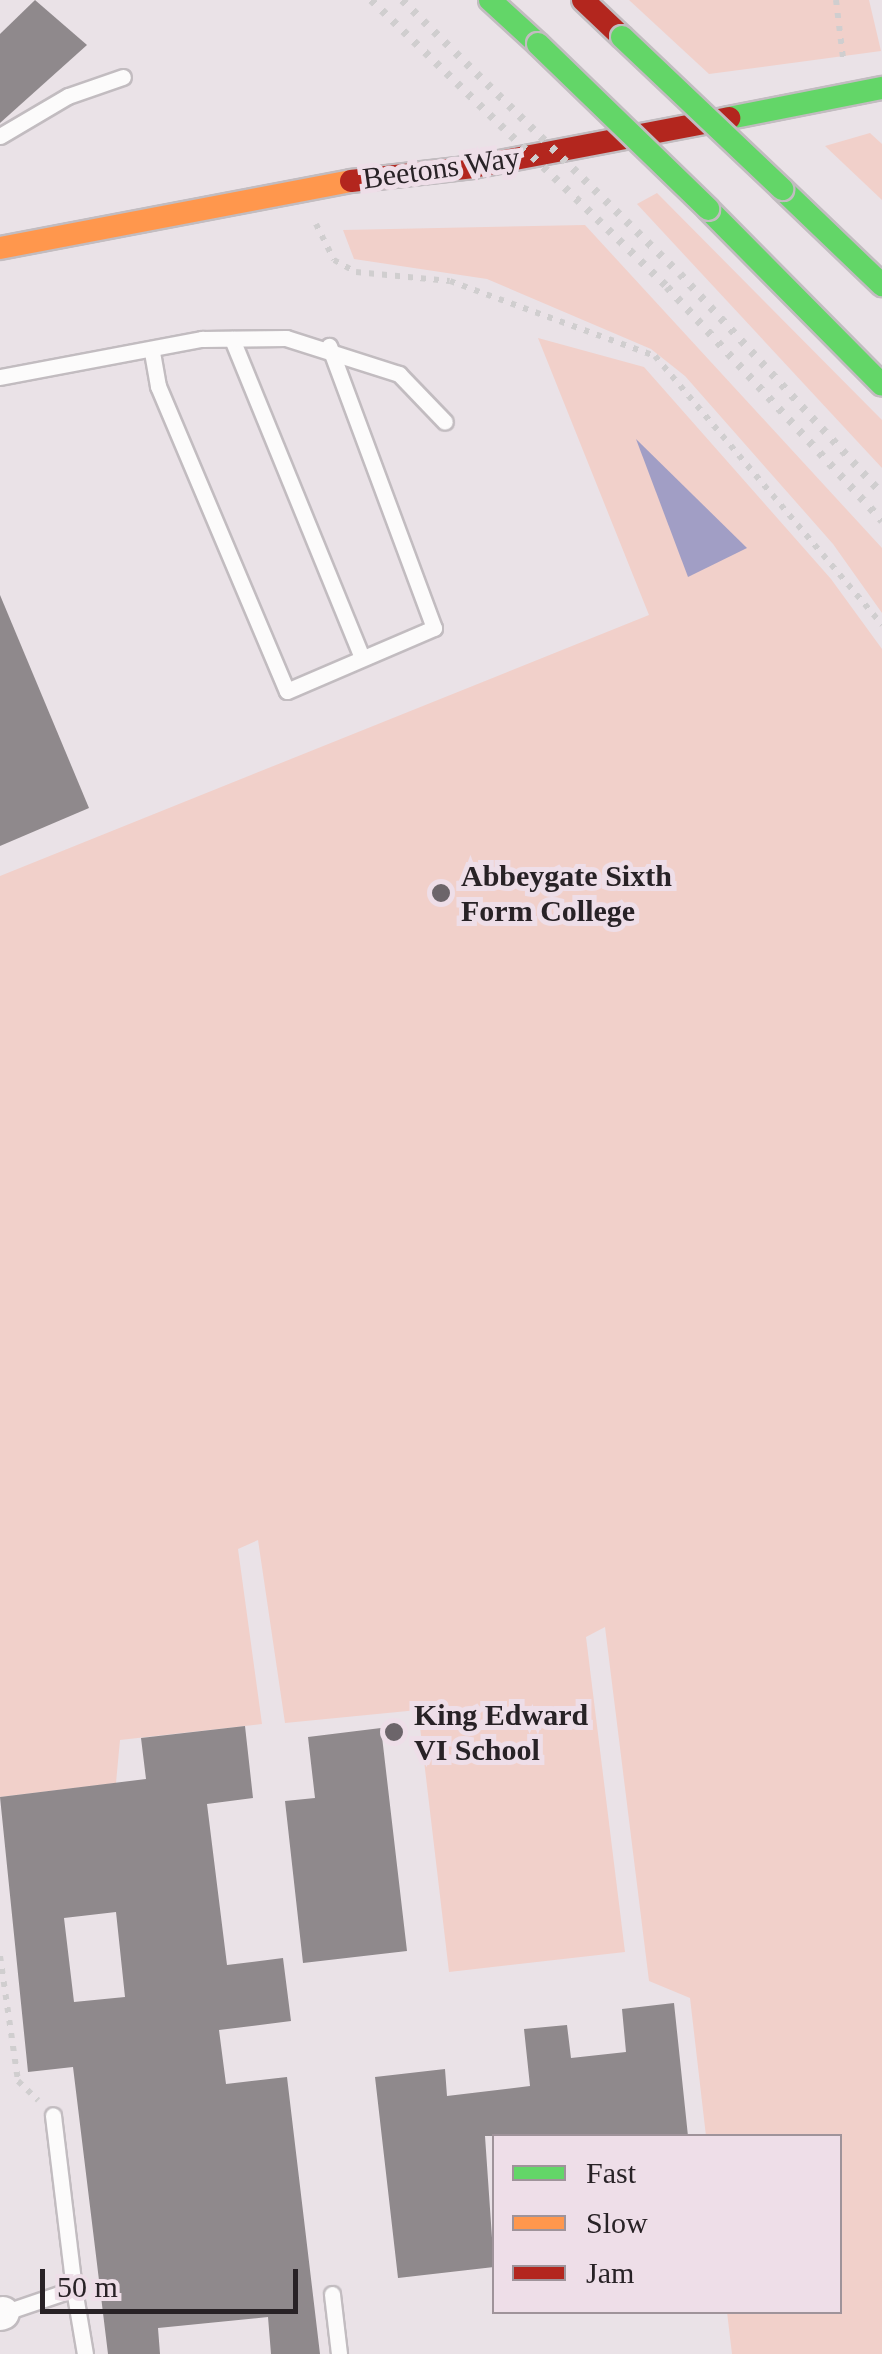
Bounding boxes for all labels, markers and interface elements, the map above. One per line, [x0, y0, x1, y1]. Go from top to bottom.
street label: Beetons Way [360, 139, 522, 197]
place label: Abbeygate Sixth Form College [461, 858, 672, 928]
marker: Abbeygate Sixth Form College [430, 882, 452, 904]
place label: King Edward VI School [414, 1697, 588, 1768]
marker: King Edward VI School [383, 1721, 405, 1743]
legend [492, 2134, 842, 2314]
text: Fast [586, 2156, 636, 2189]
text: Slow [586, 2206, 648, 2239]
scale bar [45, 2249, 302, 2311]
text: Jam [586, 2256, 634, 2289]
text: 50 m [57, 2270, 118, 2303]

